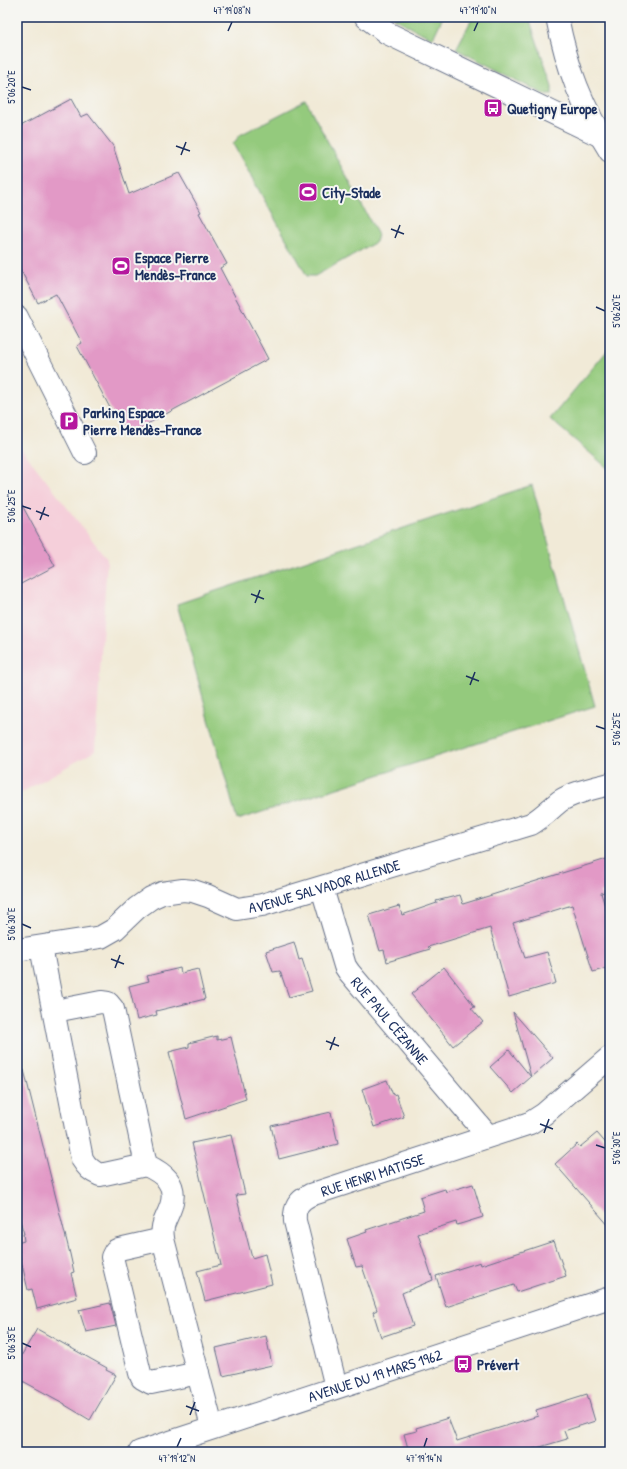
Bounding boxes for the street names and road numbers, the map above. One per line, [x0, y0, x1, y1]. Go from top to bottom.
street label: AVENUE SALVADOR ALLENDE [247, 853, 403, 918]
street label: RUE PAUL CÉZANNE [347, 972, 434, 1069]
street label: RUE HENRI MATISSE [318, 1148, 427, 1201]
street label: AVENUE DU 19 MARS 1962 [305, 1343, 444, 1407]

